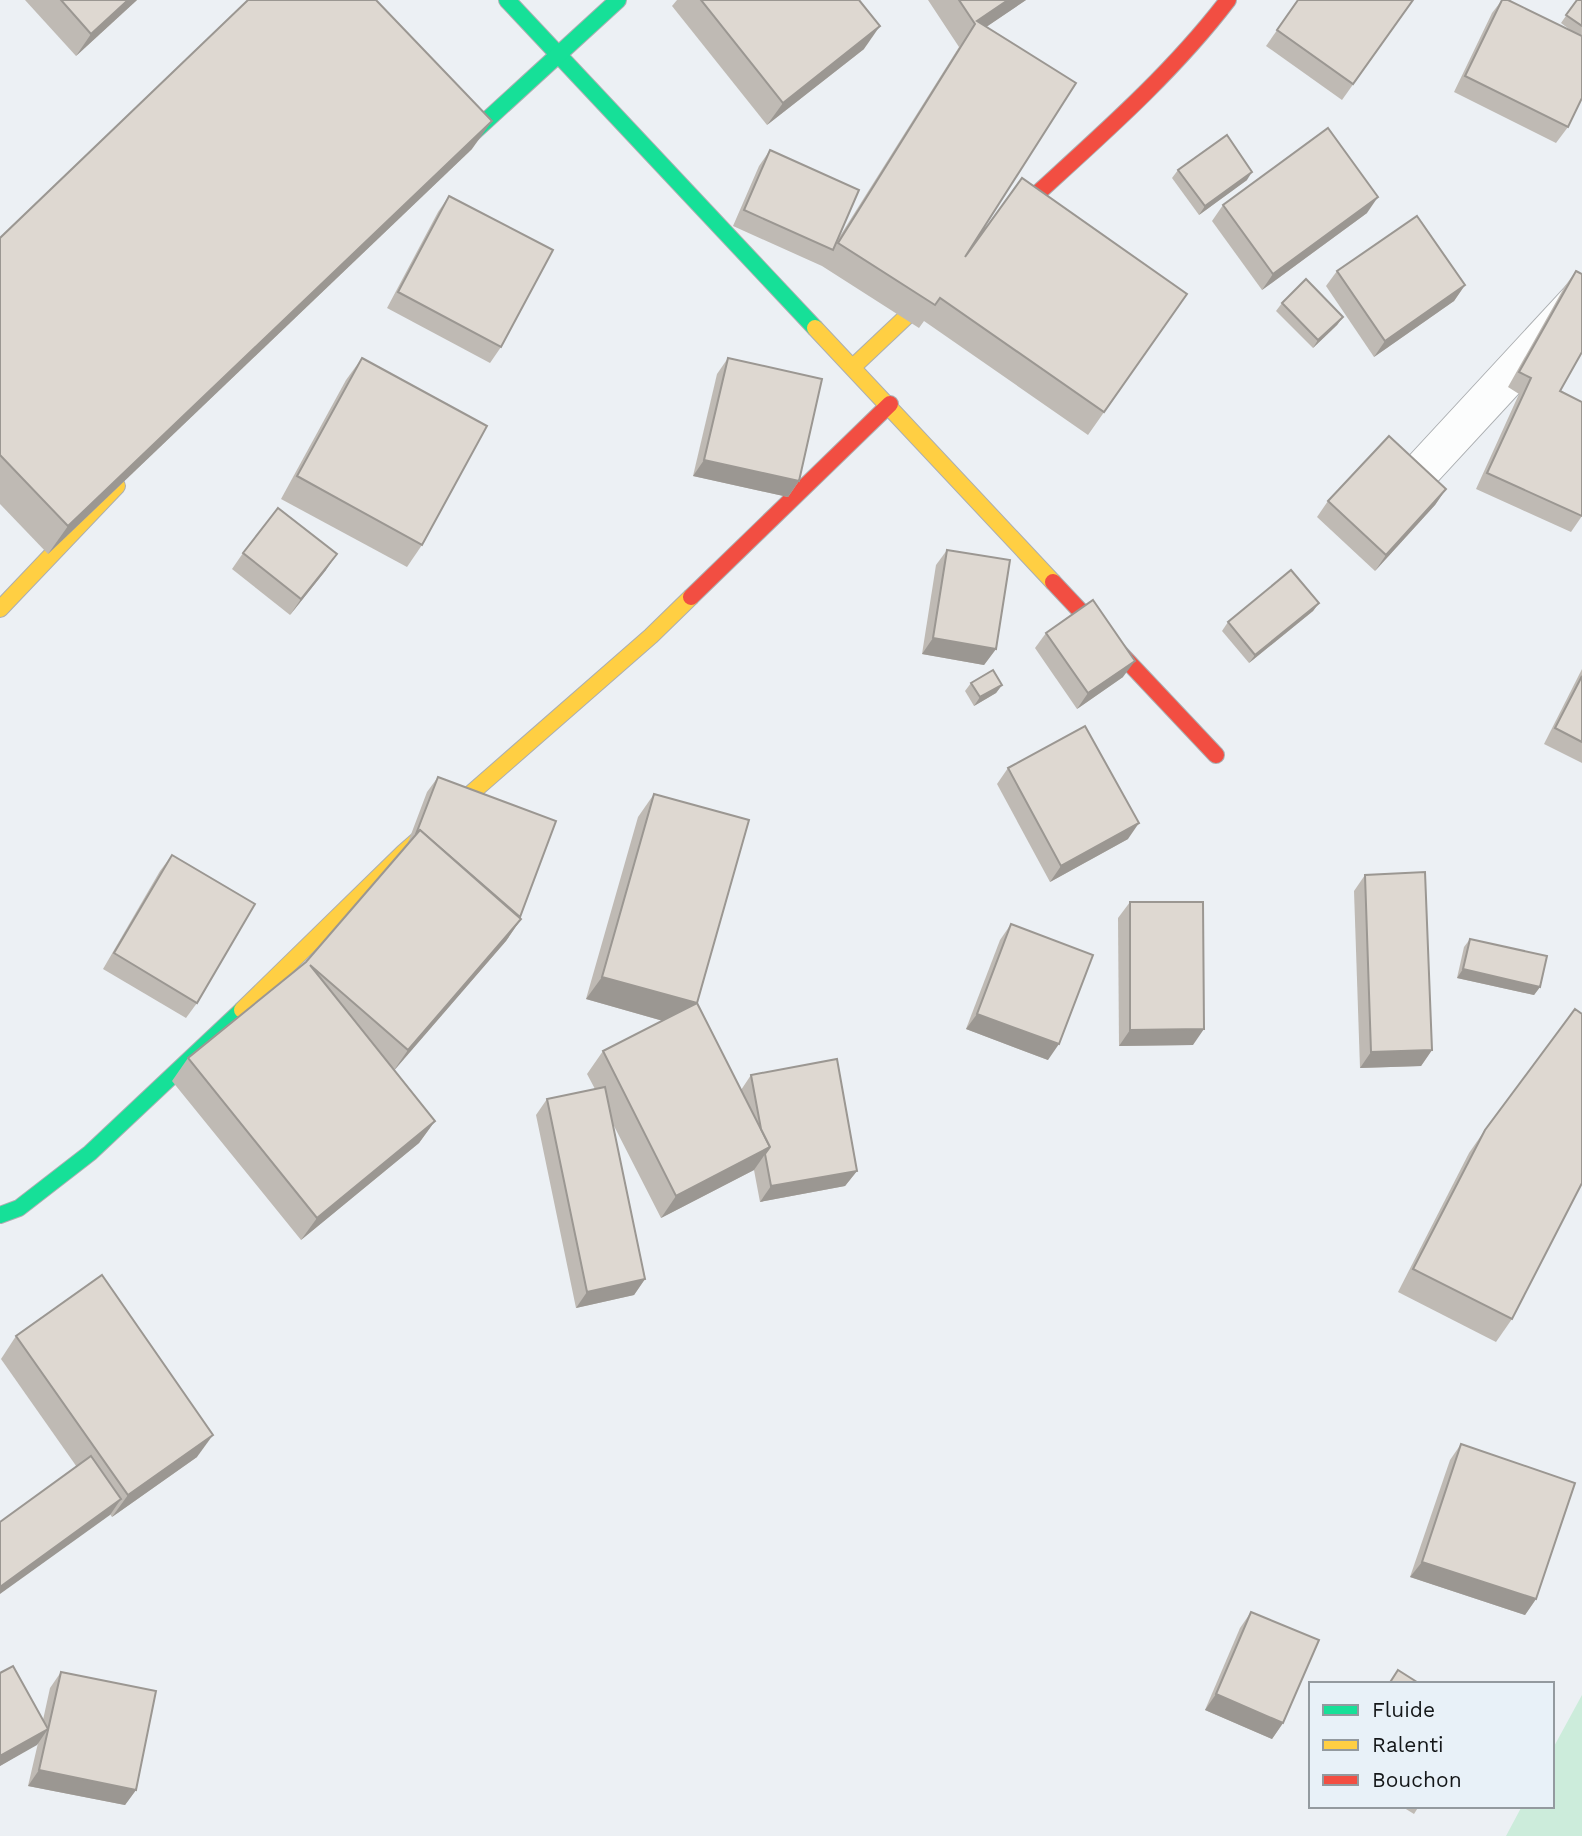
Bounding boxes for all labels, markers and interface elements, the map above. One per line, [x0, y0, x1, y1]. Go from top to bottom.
legend [1309, 1682, 1554, 1808]
text: Fluide [1372, 1697, 1435, 1722]
text: Ralenti [1372, 1732, 1444, 1757]
text: Bouchon [1372, 1767, 1462, 1792]

